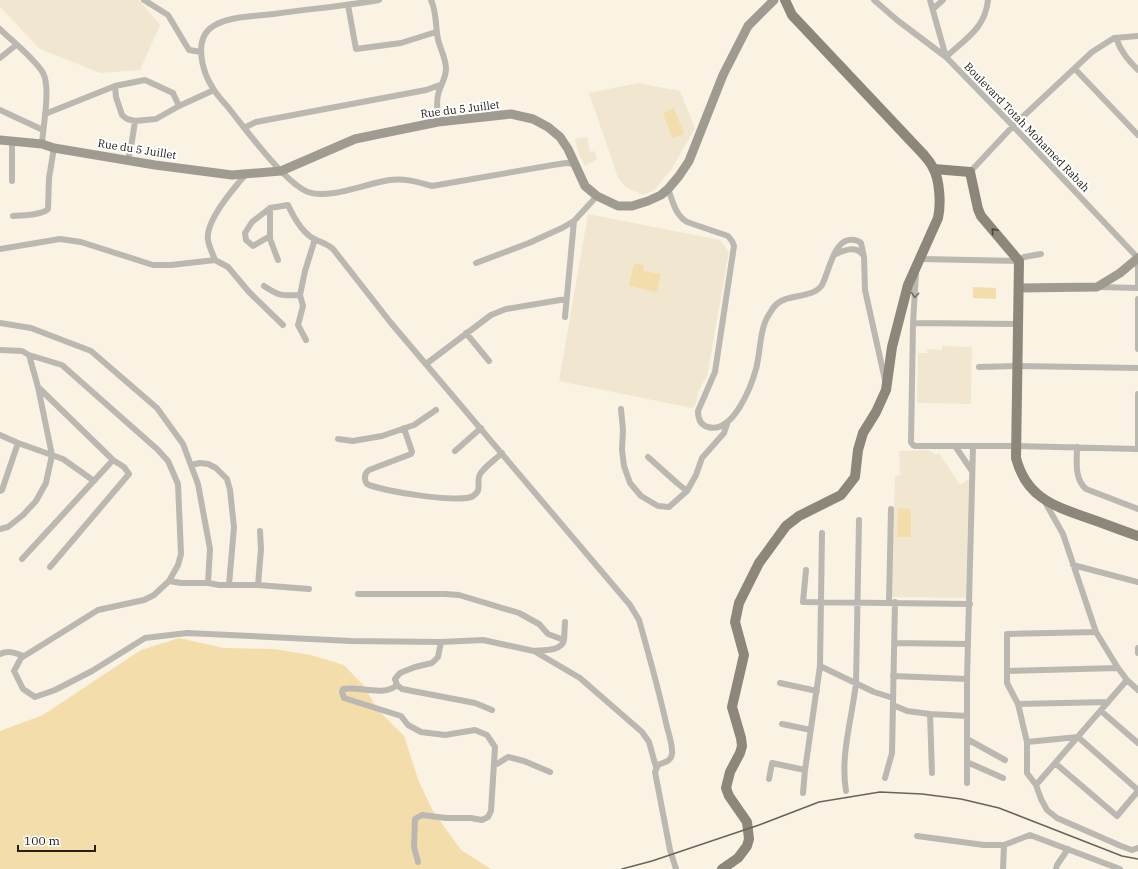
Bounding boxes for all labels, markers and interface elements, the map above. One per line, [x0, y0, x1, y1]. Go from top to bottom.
street label: Boulevard Totah Mohamed Rabah [961, 59, 1093, 195]
street label: Rue du 5 Juillet [420, 97, 500, 121]
street label: Rue du 5 Juillet [97, 136, 177, 162]
one-way arrow [991, 228, 998, 236]
one-way arrow [910, 292, 919, 298]
scale bar [18, 827, 95, 853]
text: 100 m [24, 833, 60, 848]

